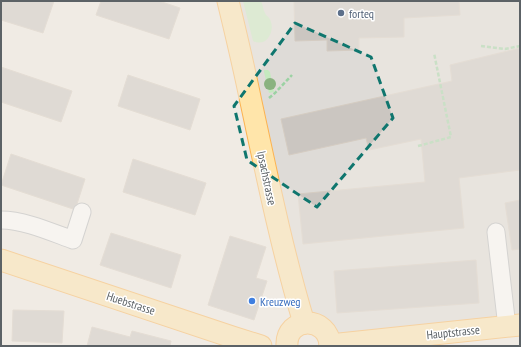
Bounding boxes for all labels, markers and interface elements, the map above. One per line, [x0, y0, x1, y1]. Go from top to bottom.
place label: forteq [349, 6, 374, 21]
marker: forteq [336, 8, 346, 18]
street label: Ipsachstrasse [254, 150, 280, 206]
street label: Huebstrasse [105, 288, 157, 318]
place label: Kreuzweg [260, 294, 300, 309]
marker: Kreuzweg [247, 296, 257, 306]
street label: Hauptstrasse [426, 322, 480, 342]

